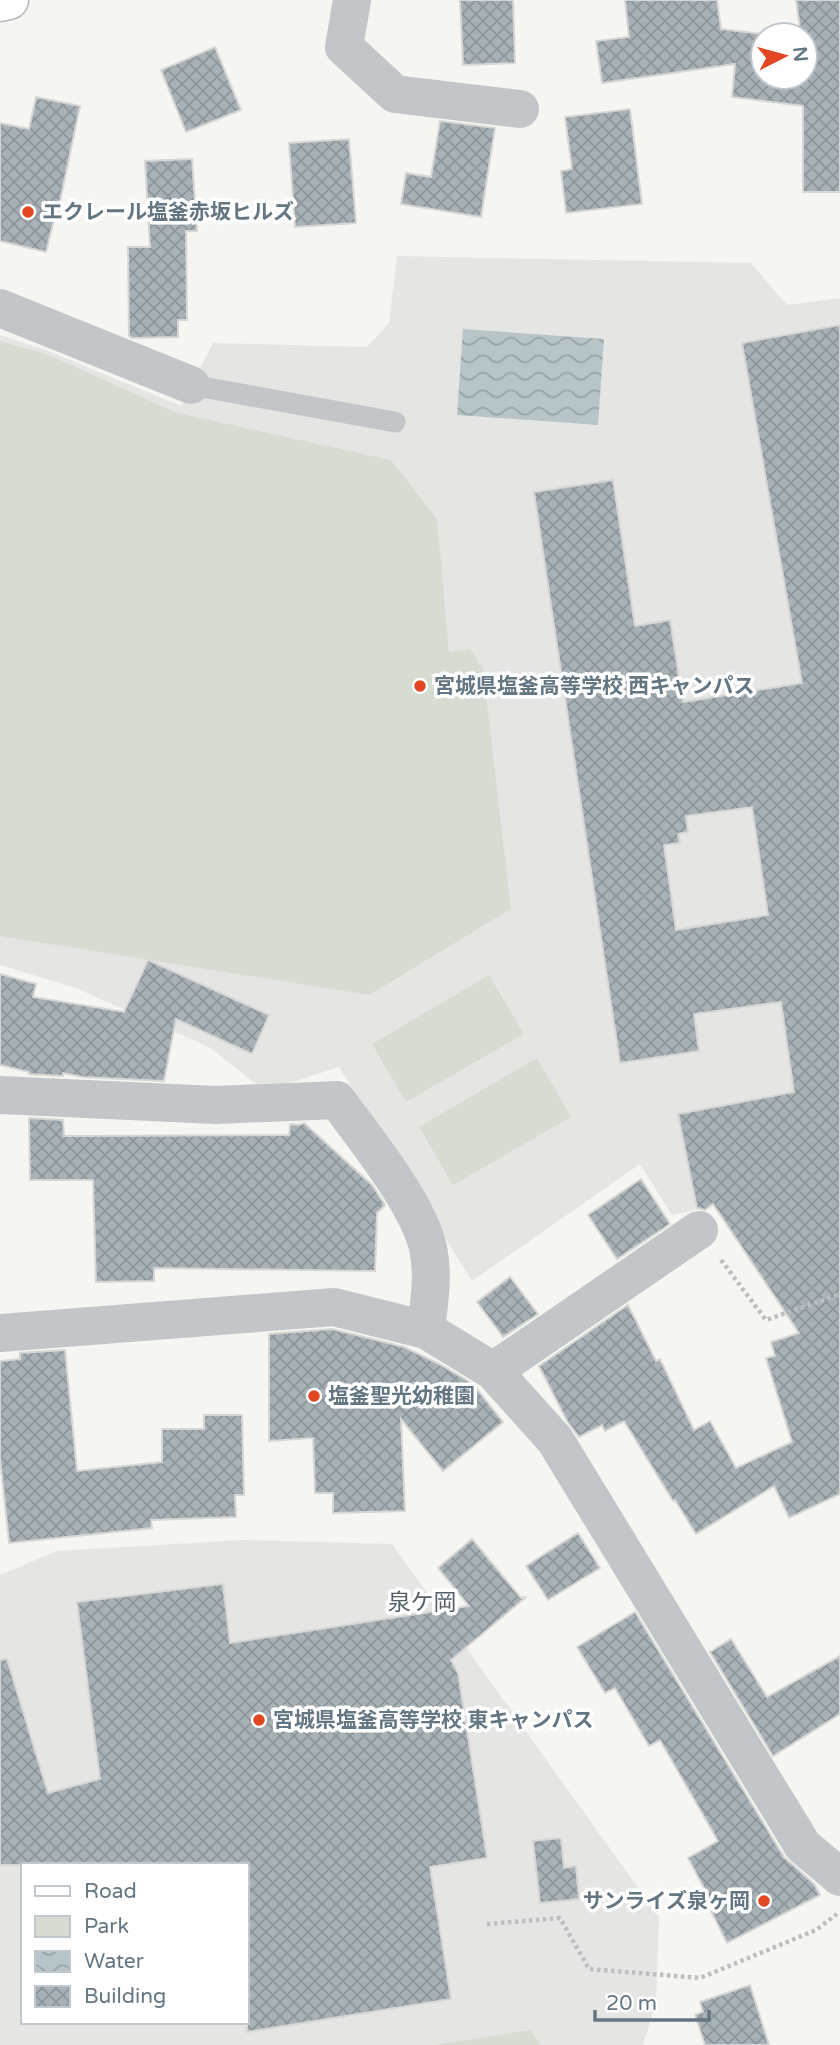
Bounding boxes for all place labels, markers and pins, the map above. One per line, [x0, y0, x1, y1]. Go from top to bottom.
place label: エクレール塩釜赤坂ヒルズ [42, 200, 294, 225]
marker: エクレール塩釜赤坂ヒルズ [20, 204, 36, 220]
place label: 宮城県塩釜高等学校 西キャンパス [434, 674, 754, 699]
marker: 宮城県塩釜高等学校 西キャンパス [412, 678, 428, 694]
place label: 塩釜聖光幼稚園 [328, 1384, 475, 1409]
marker: 塩釜聖光幼稚園 [306, 1388, 322, 1404]
place label: 宮城県塩釜高等学校 東キャンパス [273, 1708, 593, 1733]
marker: 宮城県塩釜高等学校 東キャンパス [251, 1712, 267, 1728]
place label: サンライズ泉ヶ岡 [583, 1889, 750, 1914]
marker: サンライズ泉ヶ岡 [756, 1893, 772, 1909]

